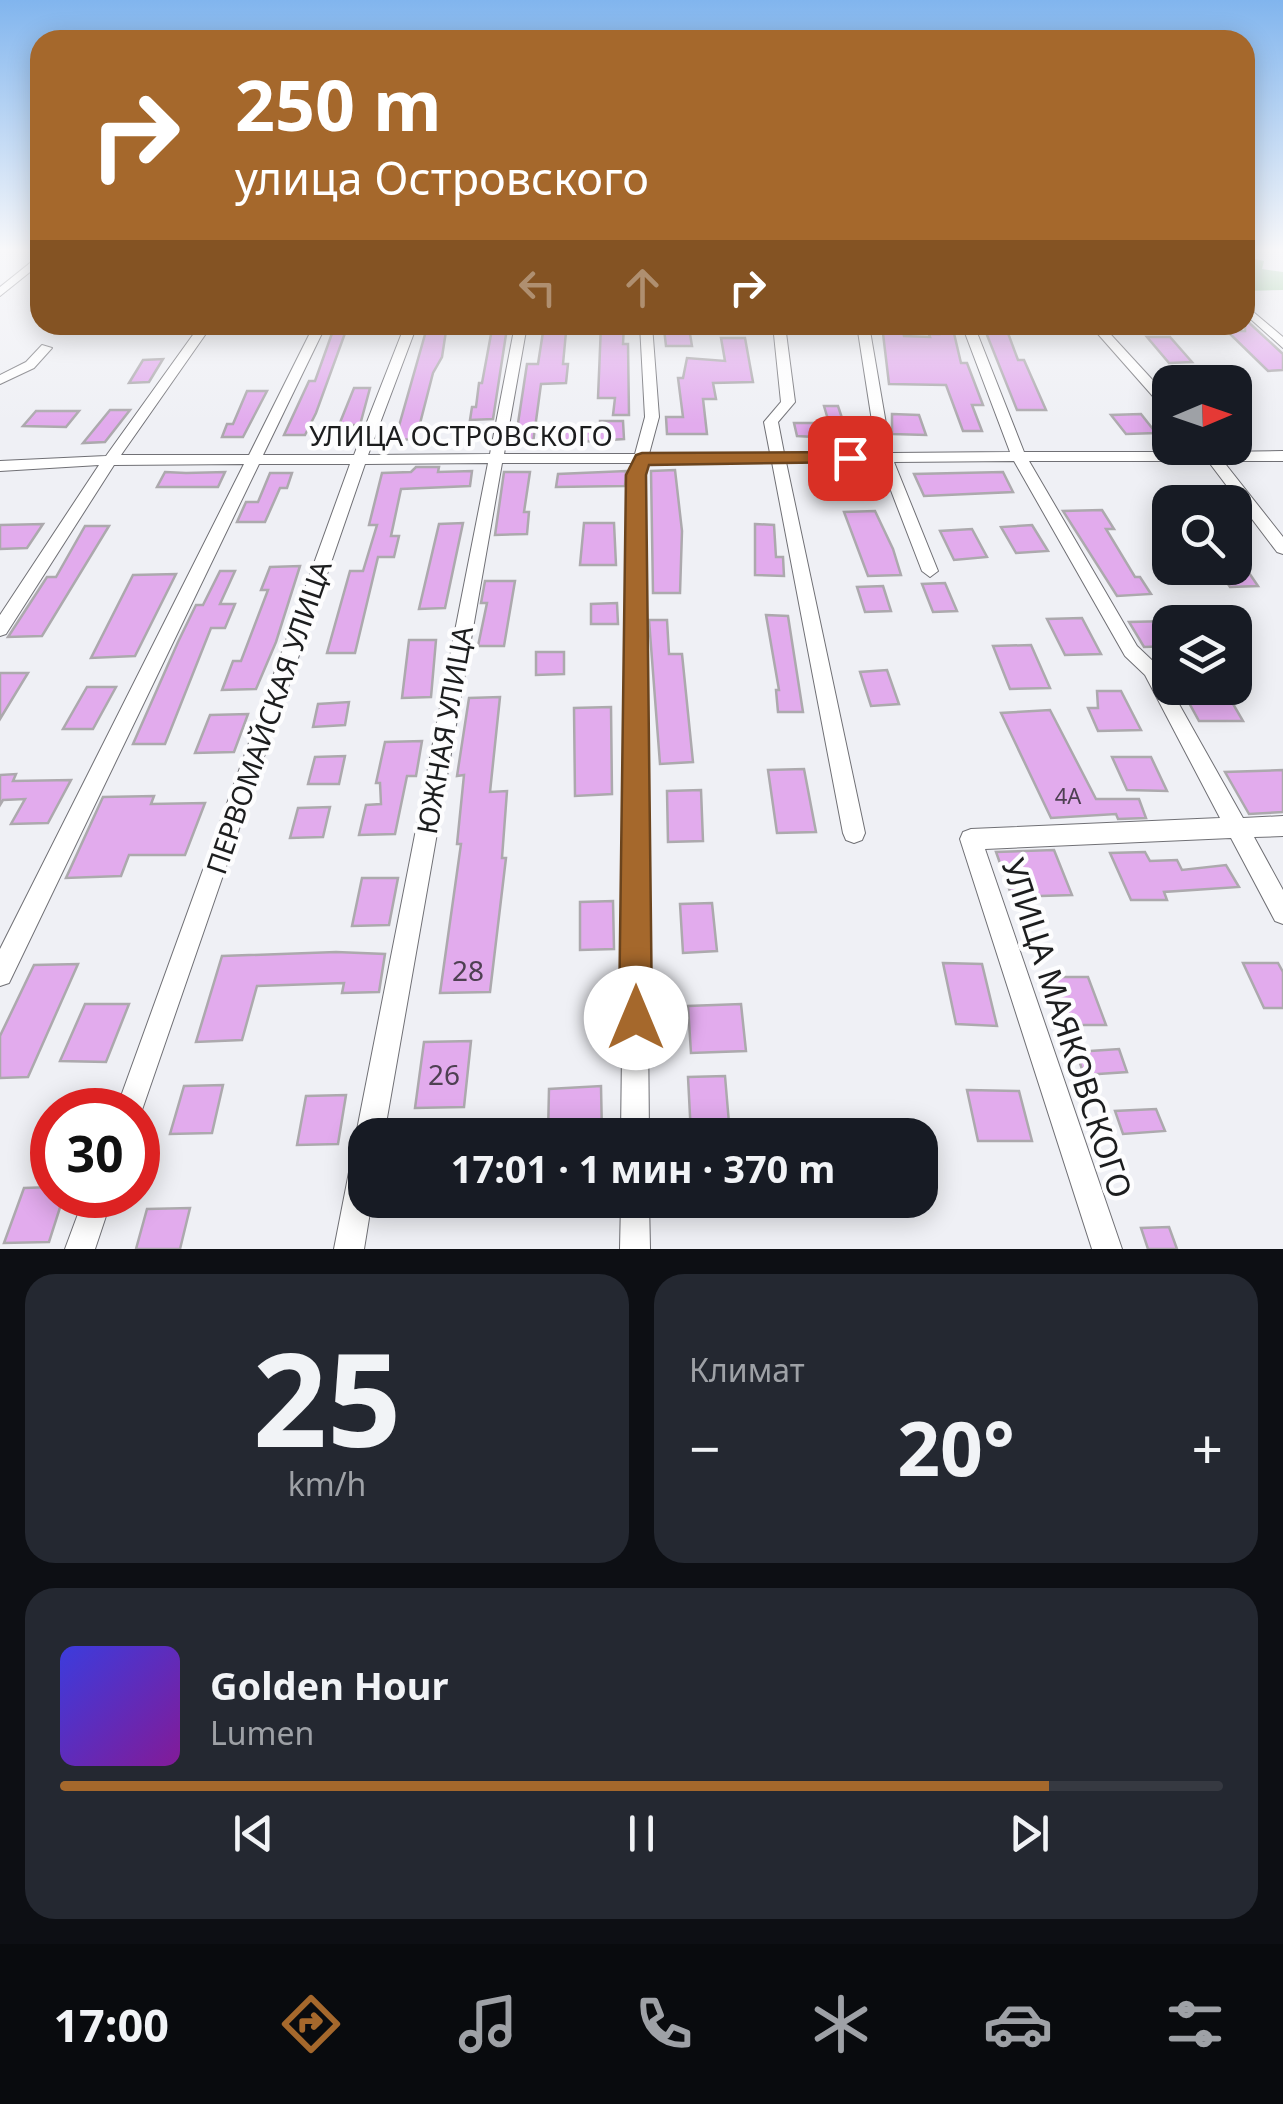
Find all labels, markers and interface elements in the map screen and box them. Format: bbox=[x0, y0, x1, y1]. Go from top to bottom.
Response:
text: 250 m bbox=[235, 56, 442, 152]
icon: right bbox=[70, 70, 200, 200]
text: улица Островского bbox=[235, 147, 649, 208]
icon: left bbox=[510, 260, 565, 315]
icon: ahead bbox=[615, 260, 670, 315]
icon: right bbox=[720, 260, 775, 315]
north arrow bbox=[1152, 365, 1252, 465]
map controls bbox=[1152, 365, 1252, 705]
street label: УЛИЦА ОСТРОВСКОГО bbox=[309, 416, 613, 454]
pin bbox=[808, 416, 893, 501]
icon: arrive bbox=[823, 431, 878, 486]
button: search bbox=[1152, 485, 1252, 585]
street label: ПЕРВОМАЙСКАЯ УЛИЦА bbox=[196, 555, 340, 879]
button: layers bbox=[1152, 605, 1252, 705]
street label: ЮЖНАЯ УЛИЦА bbox=[407, 623, 481, 837]
house number: 4А bbox=[1055, 780, 1082, 810]
street label: УЛИЦА МАЯКОВСКОГО bbox=[993, 853, 1143, 1203]
house number: 28 bbox=[452, 951, 484, 989]
position arrow bbox=[584, 966, 688, 1070]
house number: 26 bbox=[428, 1055, 460, 1093]
speed limit sign: 30 bbox=[30, 1088, 160, 1218]
text: 17:01 · 1 мин · 370 m bbox=[451, 1142, 835, 1194]
text: 25 bbox=[253, 1308, 401, 1485]
text: Климат bbox=[689, 1348, 805, 1391]
text: 20° bbox=[897, 1396, 1015, 1498]
text: − bbox=[689, 1410, 720, 1485]
text: + bbox=[1192, 1410, 1223, 1485]
text: km/h bbox=[288, 1462, 366, 1505]
text: Golden Hour bbox=[210, 1659, 448, 1711]
text: Lumen bbox=[210, 1711, 314, 1754]
icon: previous bbox=[226, 1806, 281, 1861]
icon: pause bbox=[614, 1806, 669, 1861]
icon: next bbox=[1002, 1806, 1057, 1861]
icon: directions bbox=[276, 1989, 346, 2059]
icon: music bbox=[453, 1989, 523, 2059]
icon: phone bbox=[629, 1989, 699, 2059]
icon: climate bbox=[806, 1989, 876, 2059]
icon: car bbox=[983, 1989, 1053, 2059]
icon: filters bbox=[1160, 1989, 1230, 2059]
text: 17:00 bbox=[53, 1994, 169, 2055]

